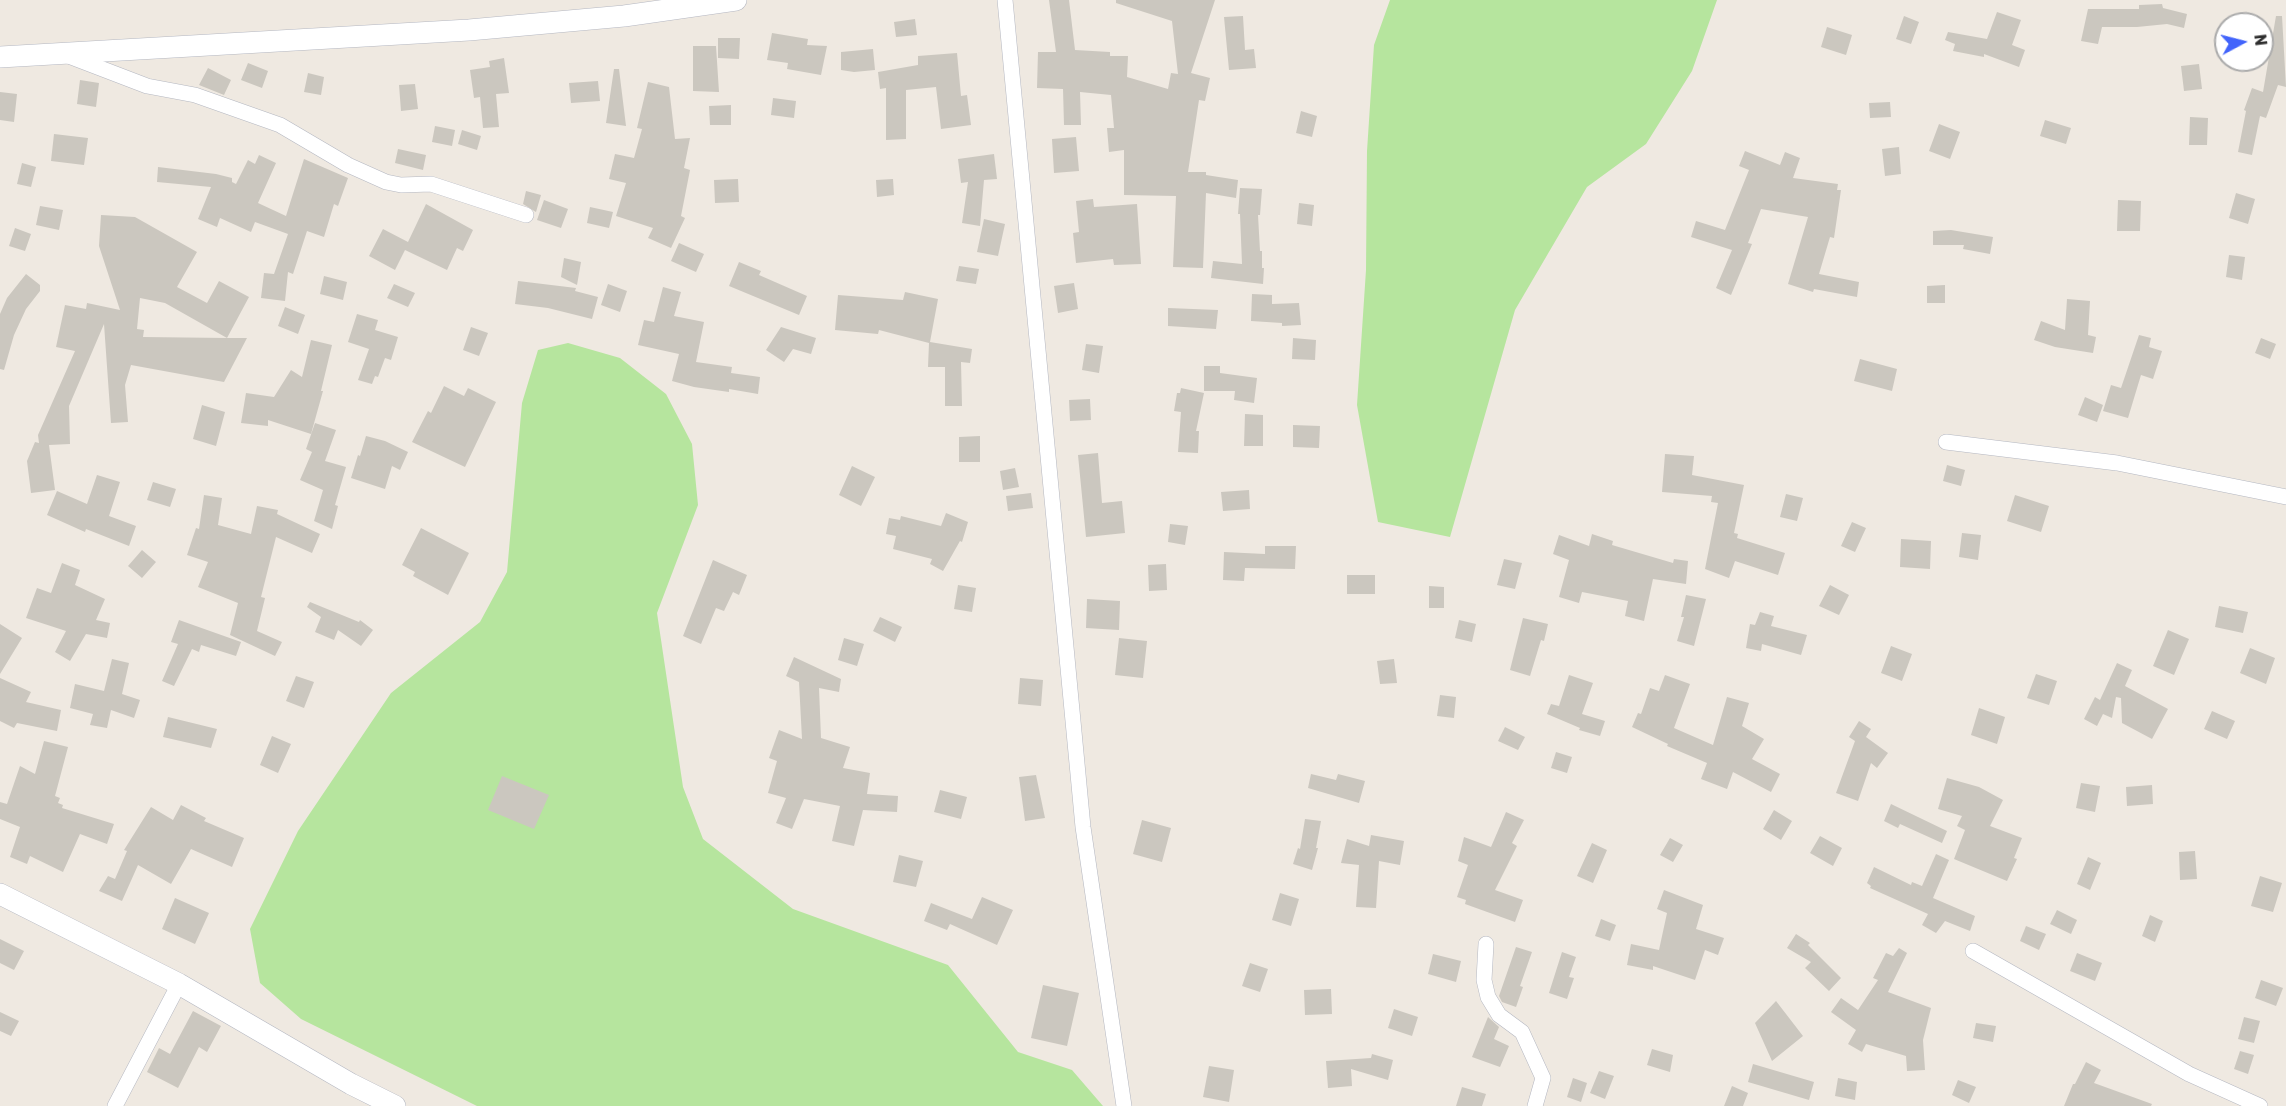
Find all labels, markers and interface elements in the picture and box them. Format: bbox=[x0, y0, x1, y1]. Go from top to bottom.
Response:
north arrow bbox=[2214, 12, 2274, 72]
text: N bbox=[2250, 33, 2271, 47]

